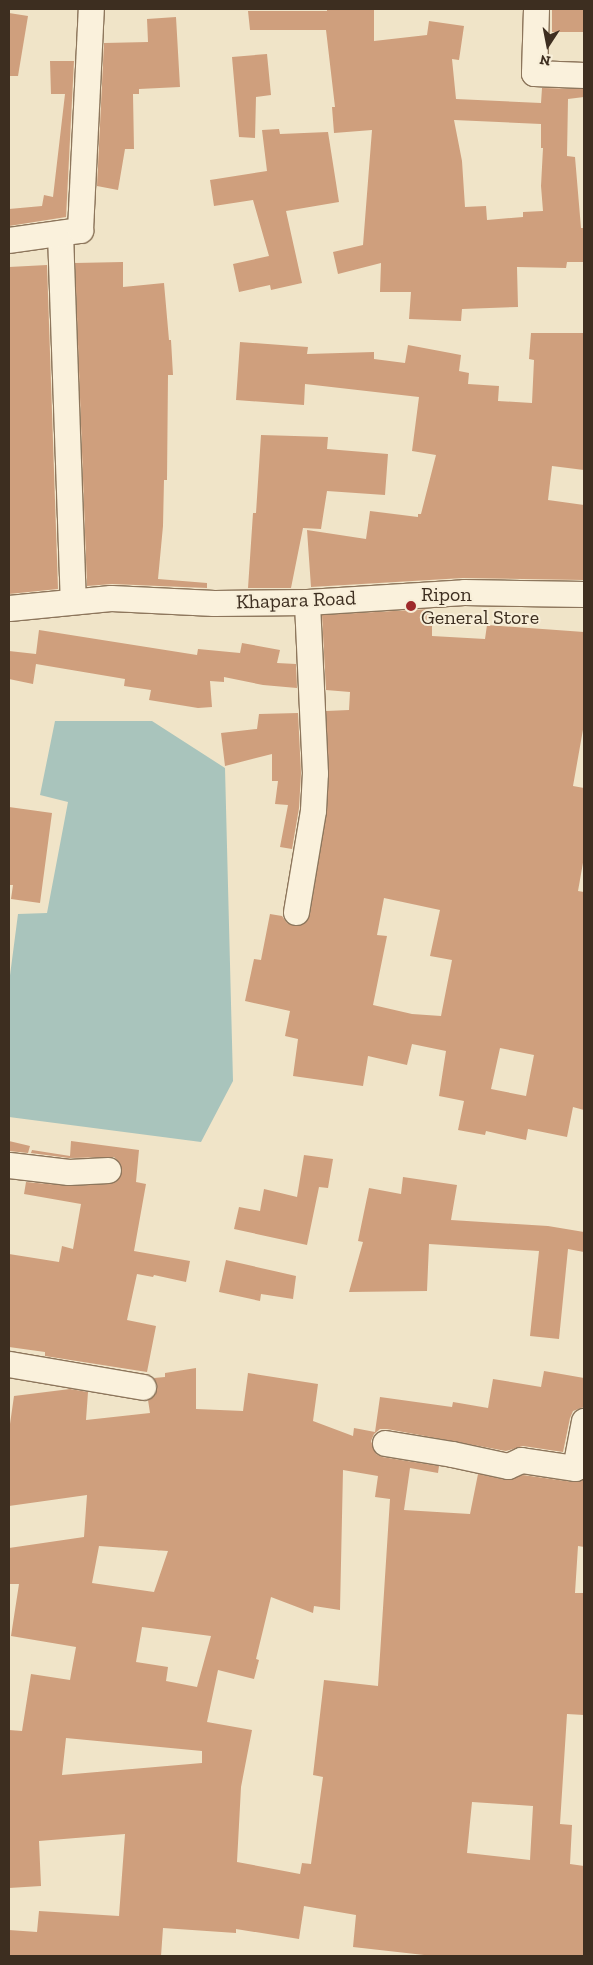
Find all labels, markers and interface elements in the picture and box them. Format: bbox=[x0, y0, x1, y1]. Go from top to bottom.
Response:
north arrow bbox=[523, 20, 573, 70]
text: N bbox=[538, 51, 552, 70]
place label: Ripon General Store bbox=[421, 582, 539, 629]
street label: Khapara Road bbox=[236, 586, 356, 614]
marker: Ripon General Store bbox=[405, 600, 417, 612]

